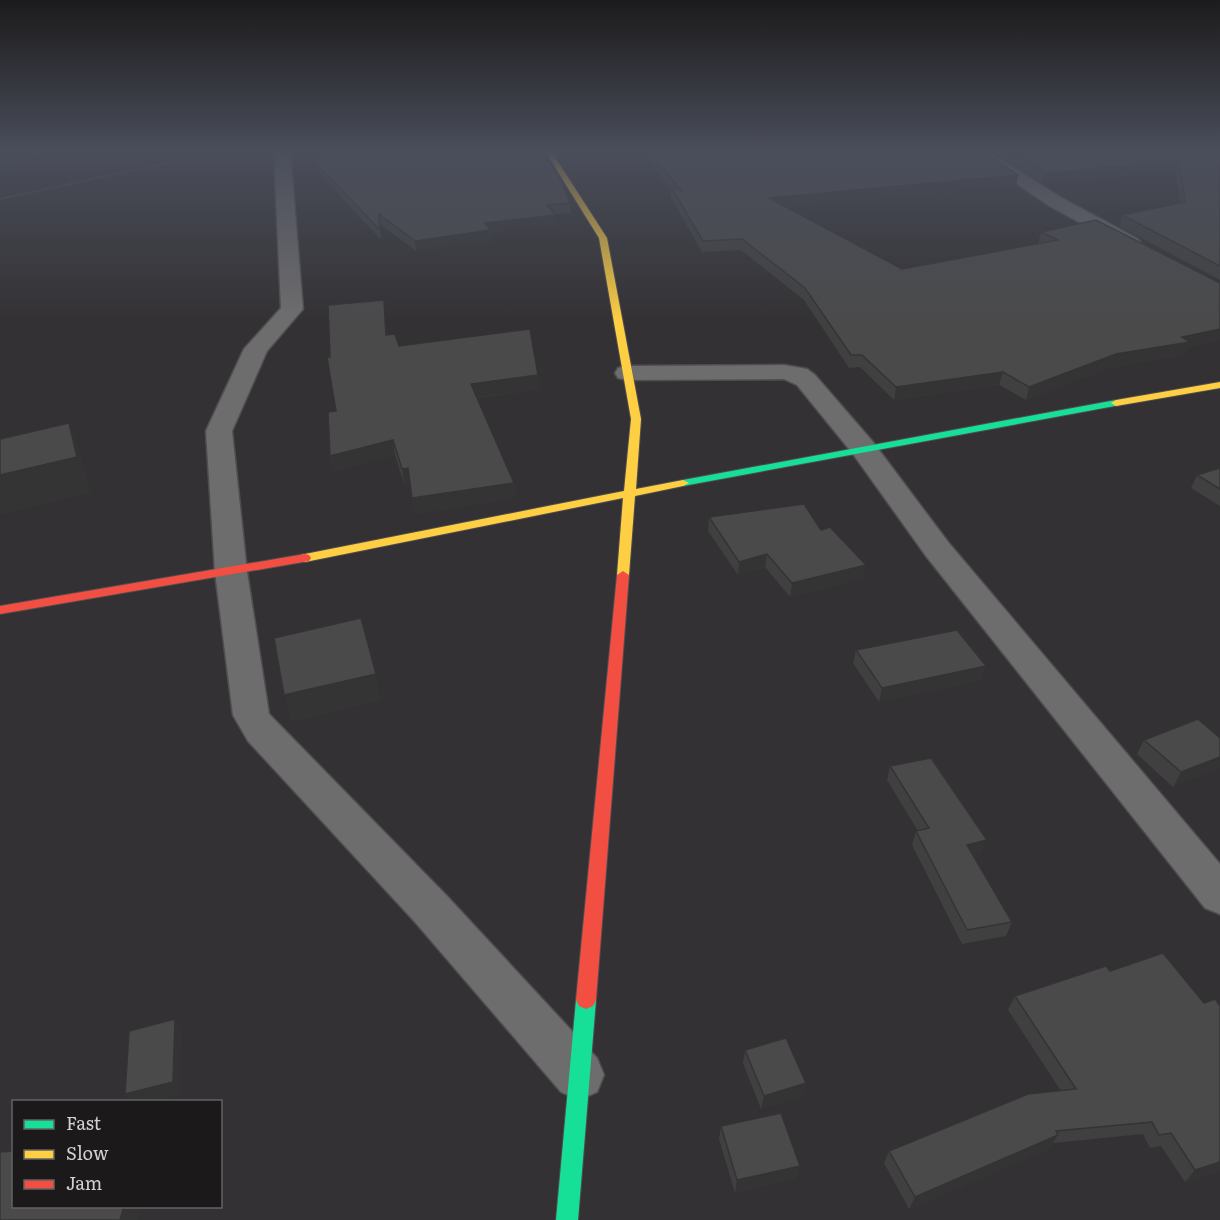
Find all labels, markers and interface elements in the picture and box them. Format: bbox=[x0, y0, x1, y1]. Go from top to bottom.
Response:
legend bbox=[12, 1100, 222, 1208]
text: Fast bbox=[66, 1109, 102, 1136]
text: Slow bbox=[66, 1139, 109, 1166]
text: Jam bbox=[66, 1169, 102, 1196]

